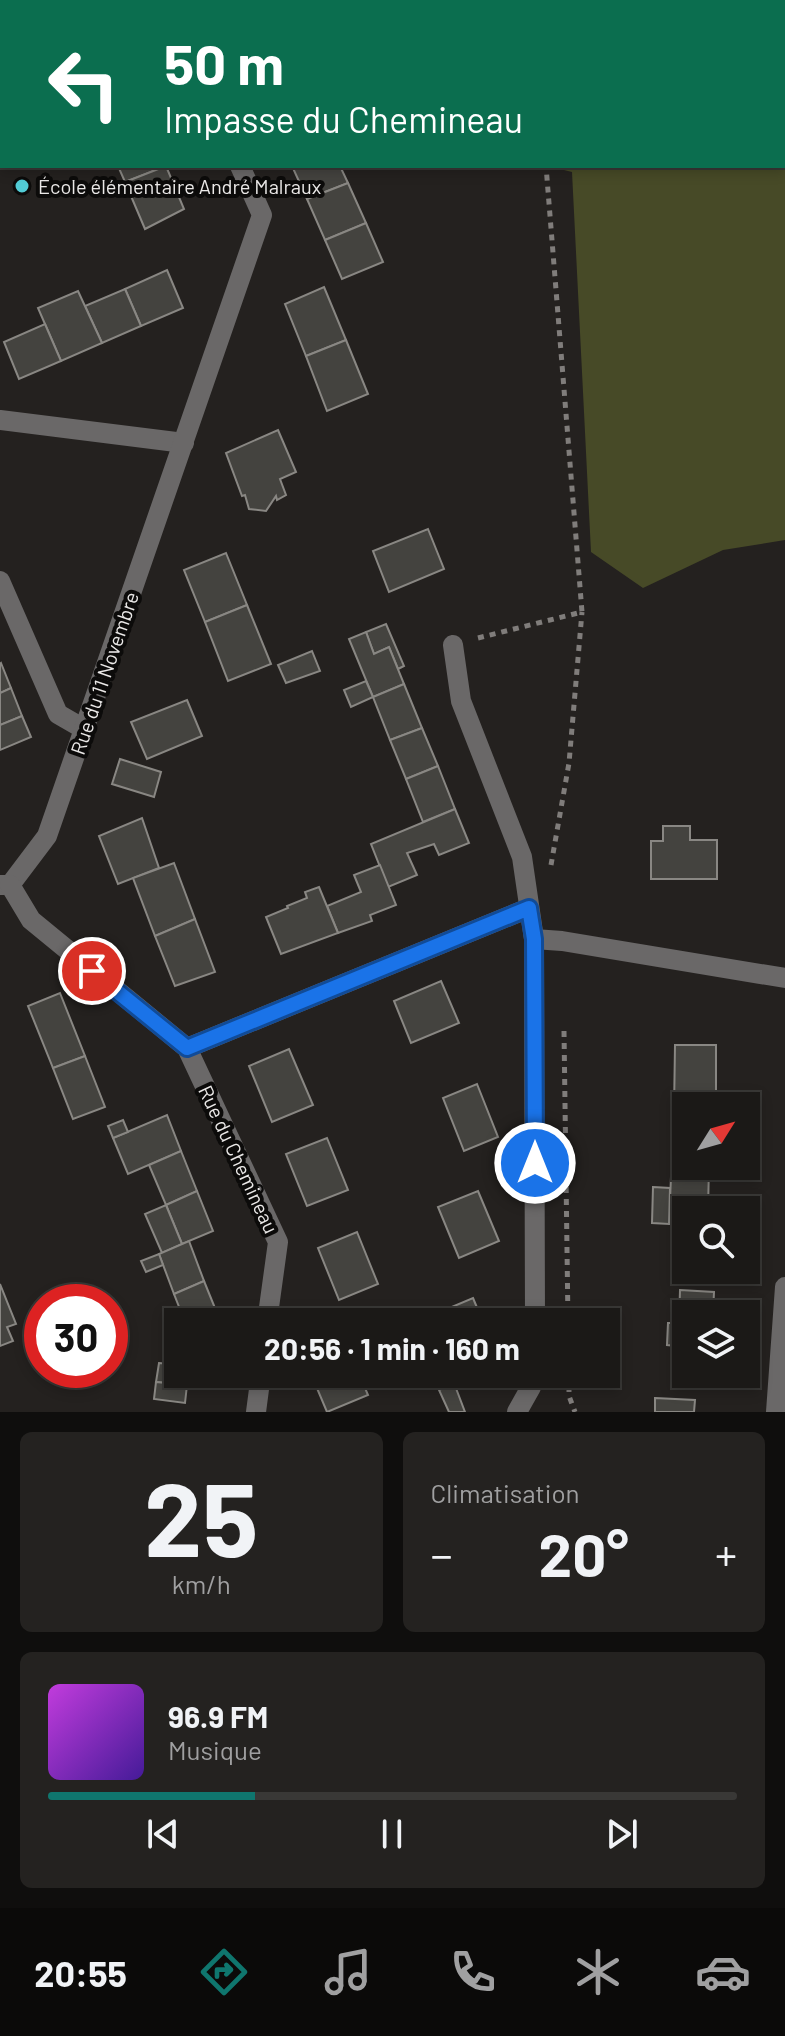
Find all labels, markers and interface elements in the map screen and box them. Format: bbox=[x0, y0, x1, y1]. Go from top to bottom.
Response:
text: 50 m bbox=[164, 29, 284, 96]
icon: left bbox=[32, 32, 136, 136]
text: Impasse du Chemineau bbox=[164, 97, 523, 140]
place label: École élémentaire André Malraux bbox=[38, 174, 322, 198]
marker: École élémentaire André Malraux bbox=[13, 177, 31, 195]
street label: Rue du 11 Novembre bbox=[65, 589, 143, 757]
pin bbox=[58, 937, 126, 1005]
icon: arrive bbox=[70, 949, 114, 993]
street label: Rue du Chemineau bbox=[194, 1081, 284, 1237]
north arrow bbox=[672, 1092, 760, 1180]
map controls bbox=[672, 1092, 760, 1388]
position arrow bbox=[493, 1121, 577, 1205]
button: search bbox=[672, 1196, 760, 1284]
speed limit sign: 30 bbox=[24, 1284, 128, 1388]
button: layers bbox=[672, 1300, 760, 1388]
text: 20:56 · 1 min · 160 m bbox=[264, 1330, 520, 1366]
text: 25 bbox=[144, 1453, 258, 1578]
text: Climatisation bbox=[431, 1477, 580, 1508]
text: 20° bbox=[539, 1517, 629, 1589]
text: − bbox=[431, 1527, 453, 1580]
text: + bbox=[715, 1527, 737, 1580]
text: km/h bbox=[172, 1568, 231, 1599]
text: 96.9 FM bbox=[168, 1698, 268, 1734]
text: Musique bbox=[168, 1734, 262, 1765]
icon: previous bbox=[141, 1812, 185, 1856]
icon: pause bbox=[370, 1812, 414, 1856]
icon: next bbox=[600, 1812, 644, 1856]
icon: directions bbox=[196, 1944, 252, 2000]
icon: music bbox=[320, 1944, 376, 2000]
icon: phone bbox=[445, 1944, 501, 2000]
icon: climate bbox=[570, 1944, 626, 2000]
icon: car bbox=[695, 1944, 751, 2000]
text: 20:55 bbox=[34, 1951, 127, 1994]

